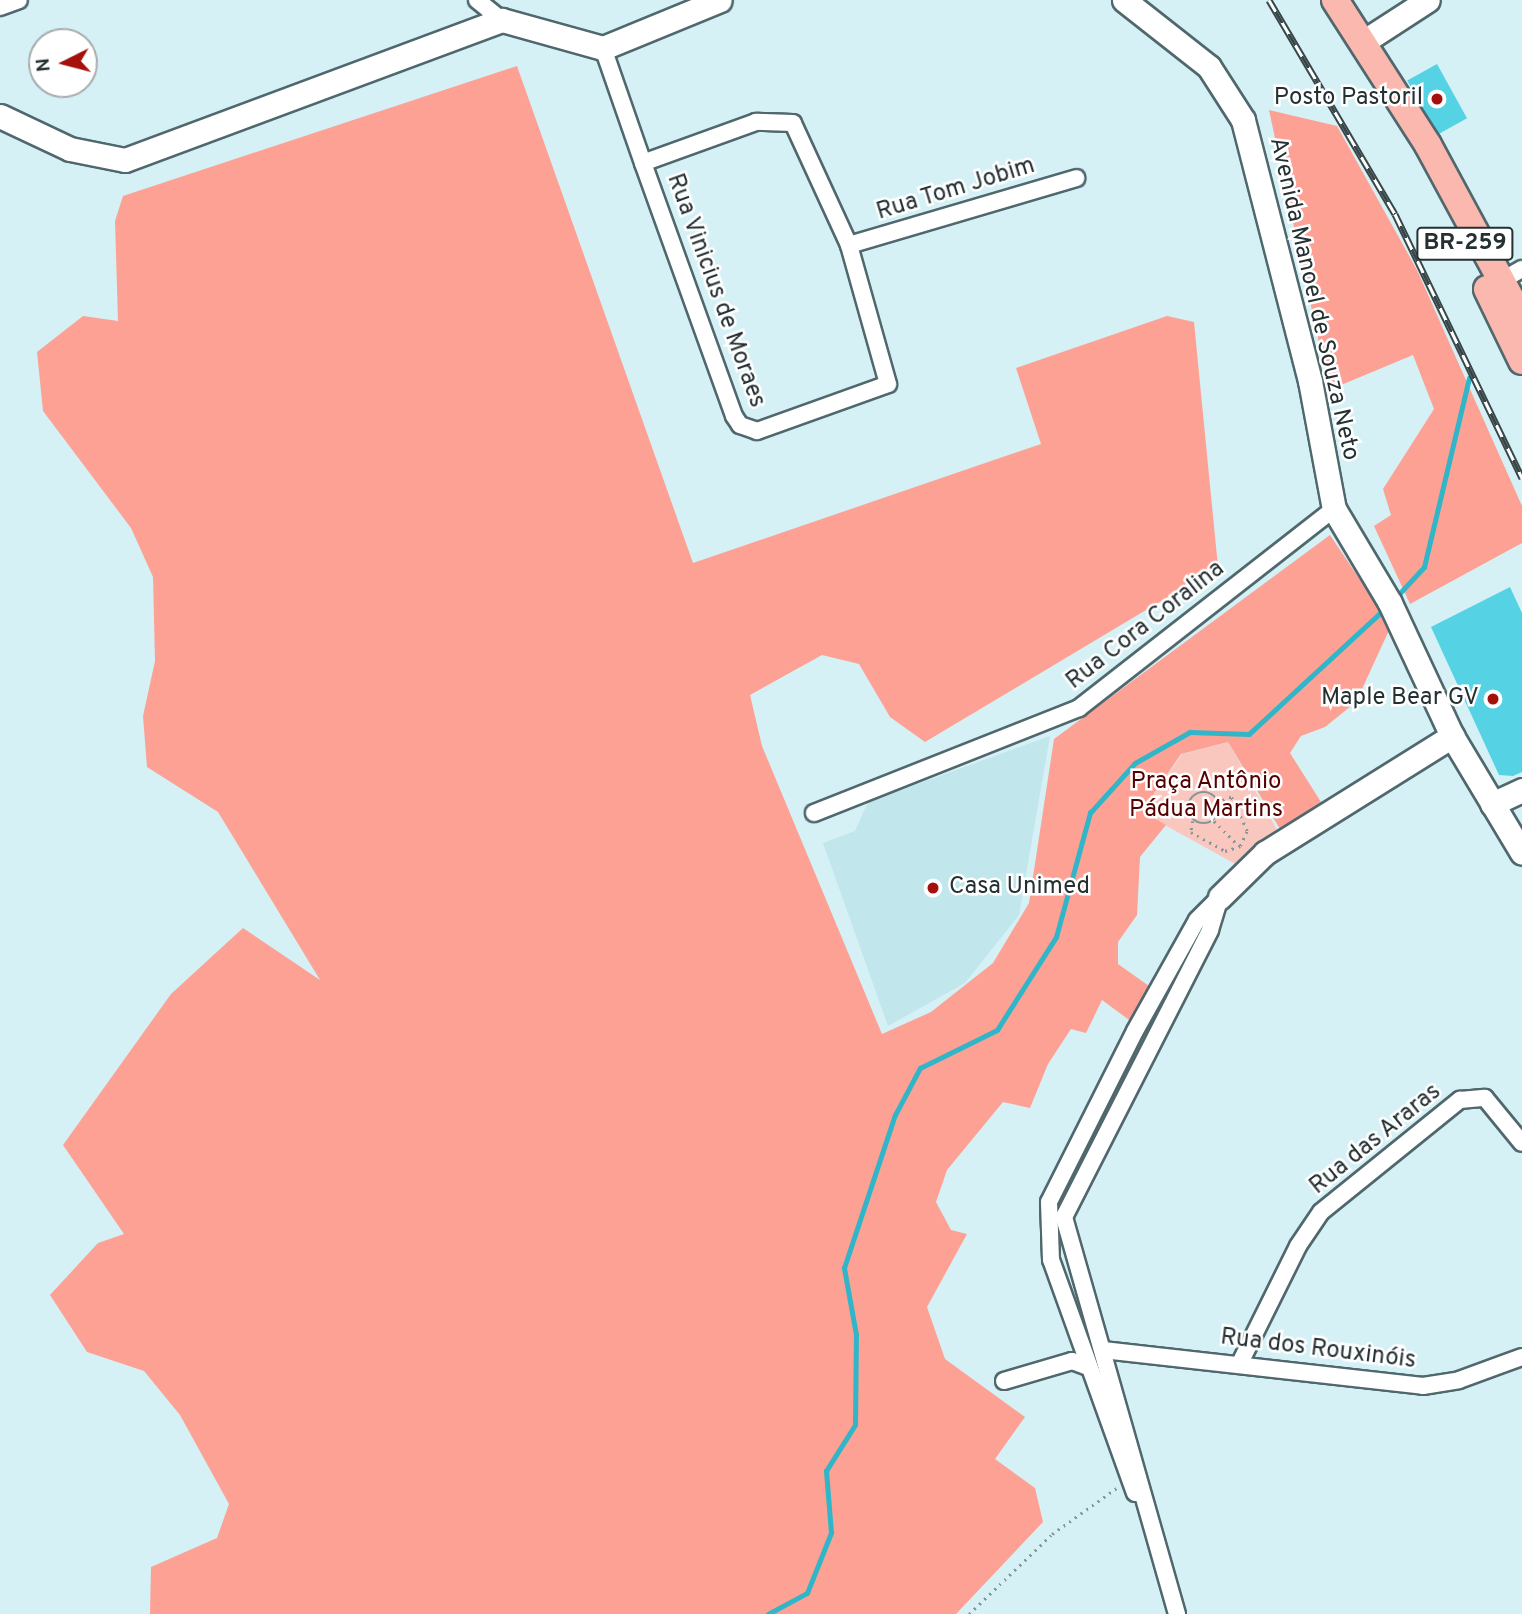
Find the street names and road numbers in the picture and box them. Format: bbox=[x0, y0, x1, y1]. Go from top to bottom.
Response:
street label: Avenida Manoel de Souza Neto bbox=[1262, 135, 1364, 463]
street label: Rua Tom Jobim bbox=[873, 152, 1039, 228]
street label: Rua Vinicius de Moraes bbox=[659, 170, 771, 412]
road number: BR-259 bbox=[1416, 224, 1514, 264]
street label: Rua Cora Coralina bbox=[1061, 555, 1231, 697]
street label: Rua das Araras bbox=[1304, 1078, 1448, 1202]
street label: Rua dos Rouxinóis bbox=[1219, 1324, 1417, 1376]

